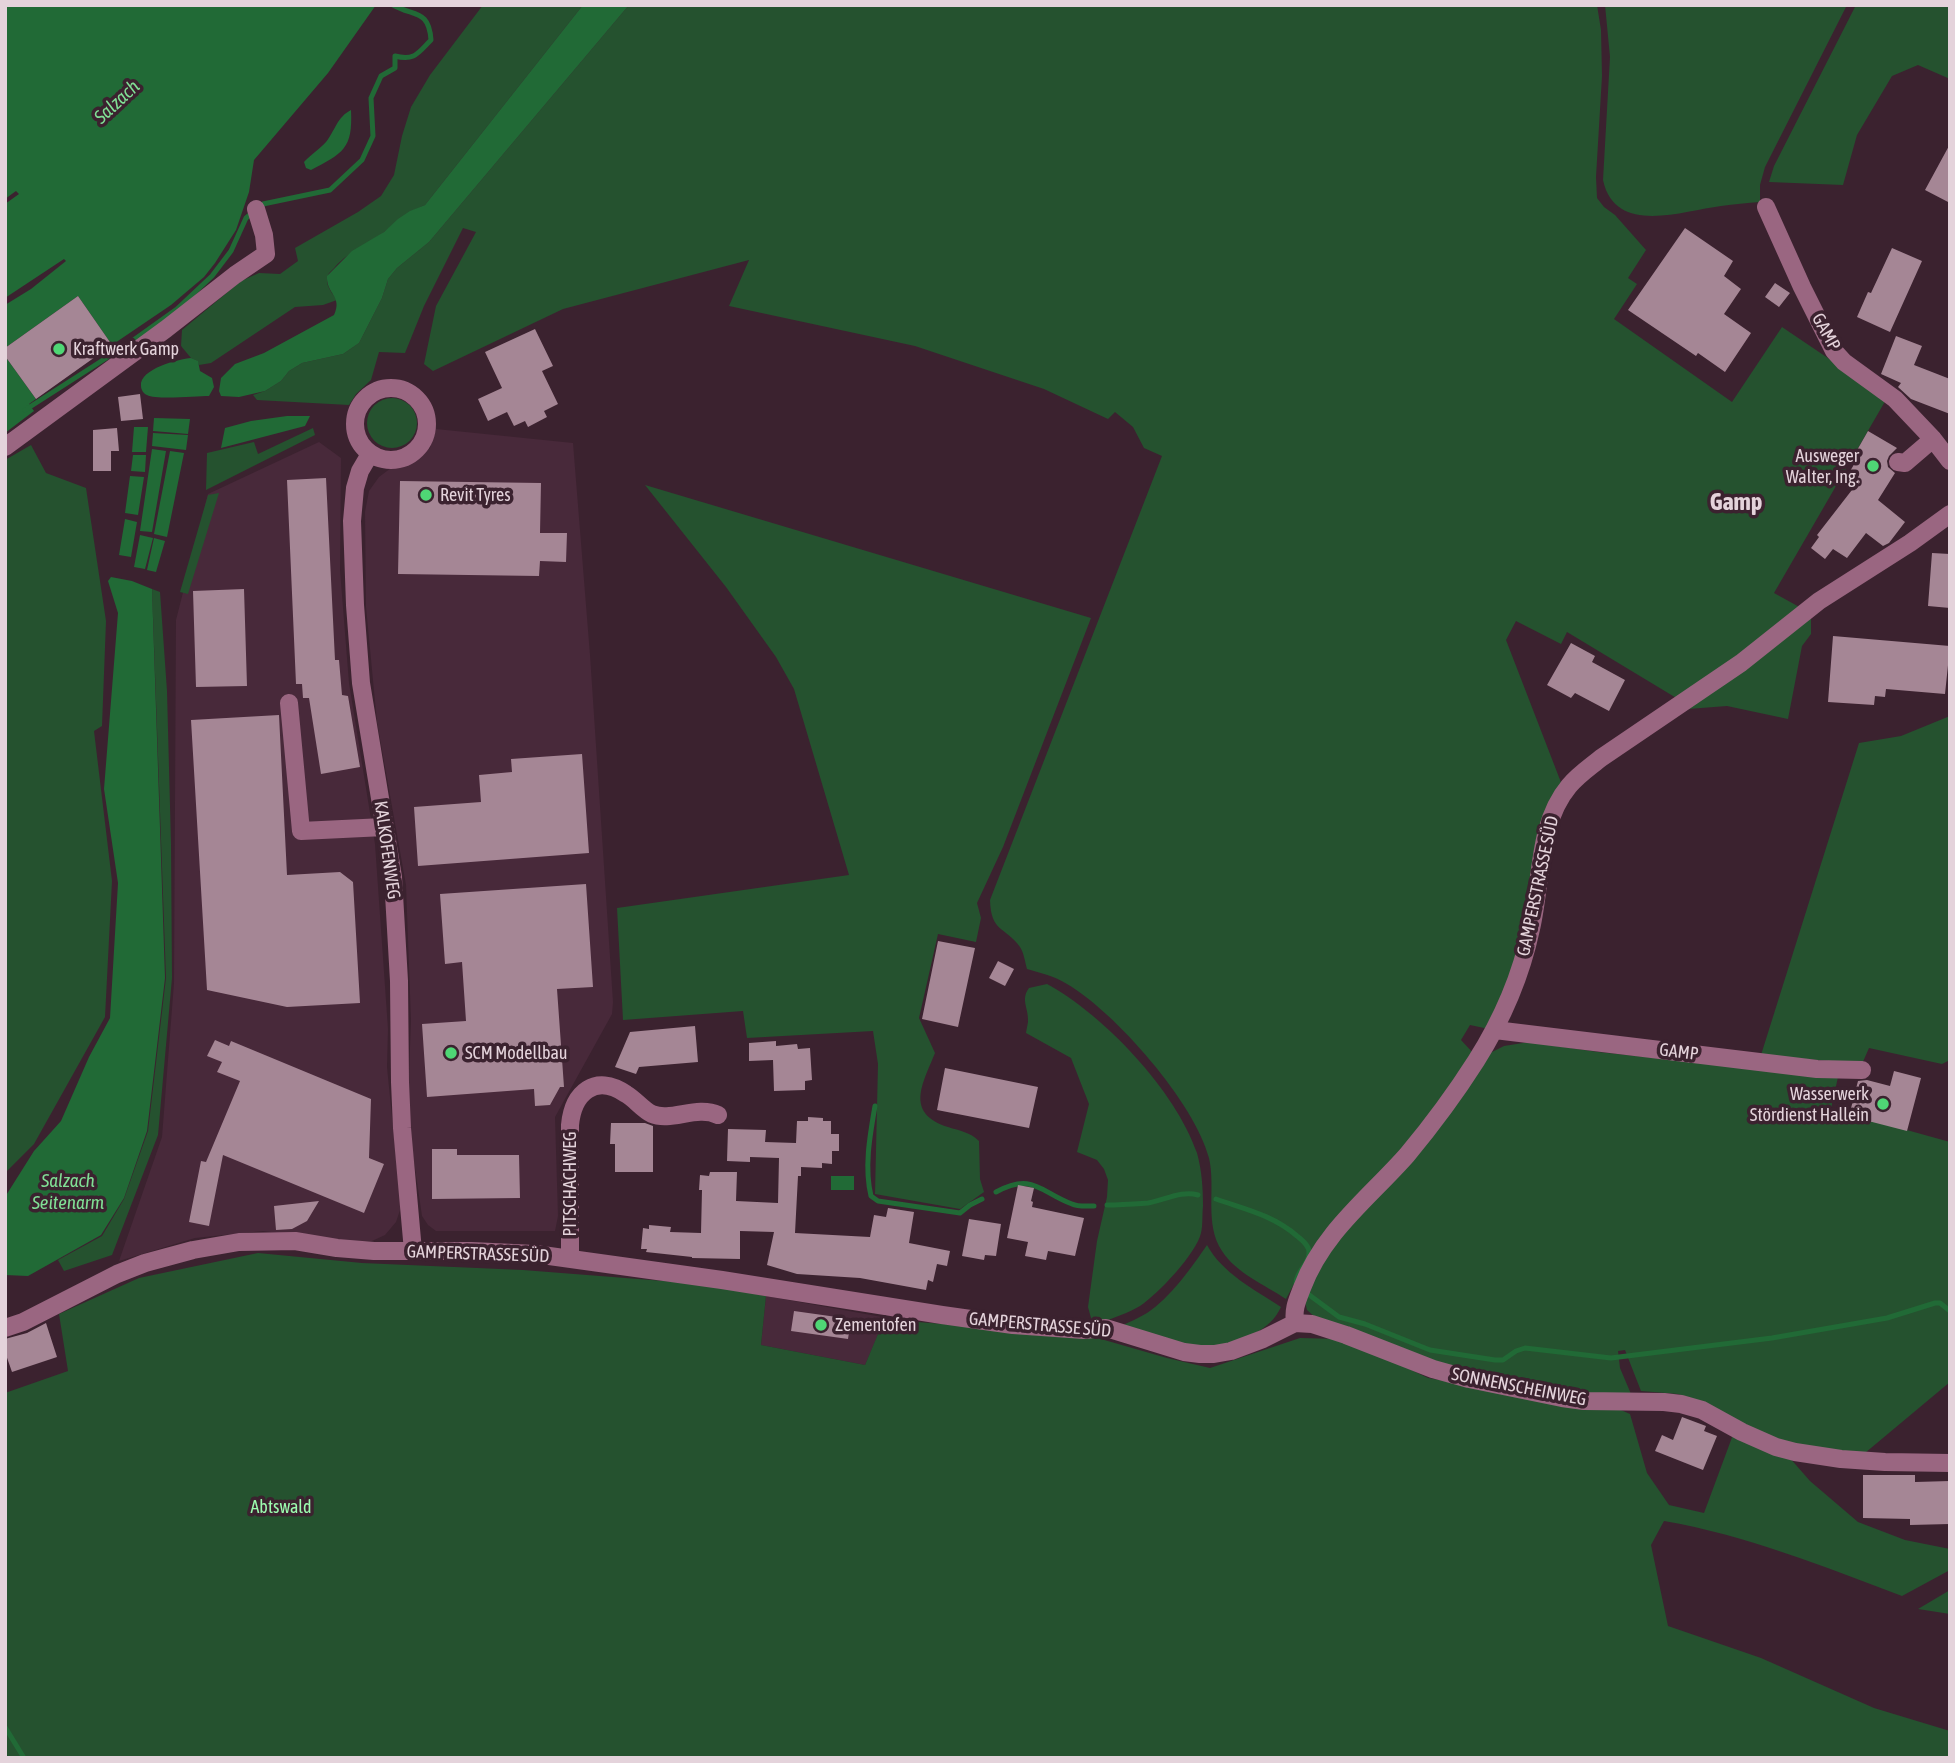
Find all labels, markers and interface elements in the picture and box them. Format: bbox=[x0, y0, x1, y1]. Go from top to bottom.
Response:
water label: Salzach bbox=[90, 75, 144, 129]
street label: GAMP bbox=[1807, 310, 1845, 354]
place label: Kraftwerk Gamp bbox=[73, 338, 179, 360]
marker: Kraftwerk Gamp bbox=[51, 341, 67, 357]
place label: Ausweger Walter, Ing. bbox=[1786, 445, 1859, 488]
marker: Ausweger Walter, Ing. bbox=[1865, 458, 1881, 474]
place label: Revit Tyres bbox=[440, 484, 511, 506]
marker: Revit Tyres bbox=[418, 487, 434, 503]
district label: Gamp bbox=[1710, 488, 1762, 516]
street label: KALKOFENWEG bbox=[369, 799, 405, 901]
street label: GAMPERSTRASSE SÜD bbox=[1513, 814, 1563, 958]
street label: GAMP bbox=[1658, 1039, 1700, 1065]
place label: SCM Modellbau bbox=[465, 1042, 568, 1064]
marker: SCM Modellbau bbox=[443, 1045, 459, 1061]
place label: Wasserwerk Stördienst Hallein bbox=[1750, 1083, 1869, 1126]
marker: Wasserwerk Stördienst Hallein bbox=[1875, 1096, 1891, 1112]
street label: PITSCHACHWEG bbox=[559, 1131, 581, 1237]
water label: Salzach Seitenarm bbox=[32, 1170, 104, 1214]
street label: GAMPERSTRASSE SÜD bbox=[406, 1241, 550, 1267]
street label: GAMPERSTRASSE SÜD bbox=[968, 1308, 1112, 1342]
place label: Zementofen bbox=[835, 1314, 916, 1336]
marker: Zementofen bbox=[813, 1317, 829, 1333]
street label: SONNENSCHEINWEG bbox=[1450, 1363, 1588, 1411]
park label: Abtswald bbox=[251, 1496, 311, 1518]

